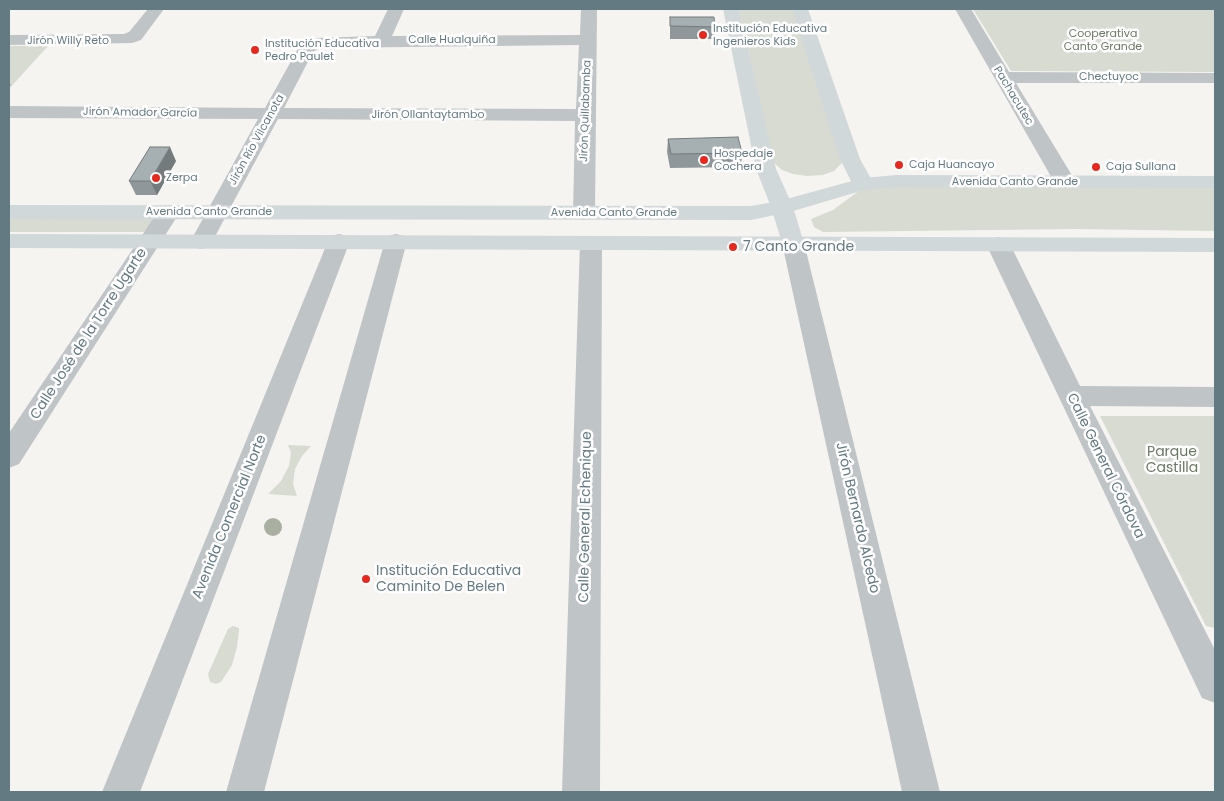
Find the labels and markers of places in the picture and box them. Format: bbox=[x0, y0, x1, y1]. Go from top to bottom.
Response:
place label: Institución Educativa Ingenieros Kids bbox=[713, 22, 827, 48]
marker: Institución Educativa Ingenieros Kids bbox=[697, 29, 709, 41]
place label: Institución Educativa Pedro Paulet bbox=[265, 37, 379, 63]
marker: Institución Educativa Pedro Paulet bbox=[249, 44, 261, 56]
place label: Hospedaje Cochera bbox=[714, 147, 773, 173]
marker: Hospedaje Cochera bbox=[698, 154, 710, 166]
place label: Caja Huancayo bbox=[909, 158, 995, 172]
marker: Caja Huancayo bbox=[893, 159, 905, 171]
place label: Caja Sullana bbox=[1106, 160, 1176, 174]
marker: Caja Sullana bbox=[1090, 161, 1102, 173]
place label: Zerpa bbox=[166, 171, 198, 185]
marker: Zerpa bbox=[150, 172, 162, 184]
place label: 7 Canto Grande bbox=[743, 239, 854, 255]
marker: 7 Canto Grande bbox=[727, 241, 739, 253]
place label: Institución Educativa Caminito De Belen bbox=[376, 563, 521, 596]
marker: Institución Educativa Caminito De Belen bbox=[360, 573, 372, 585]

